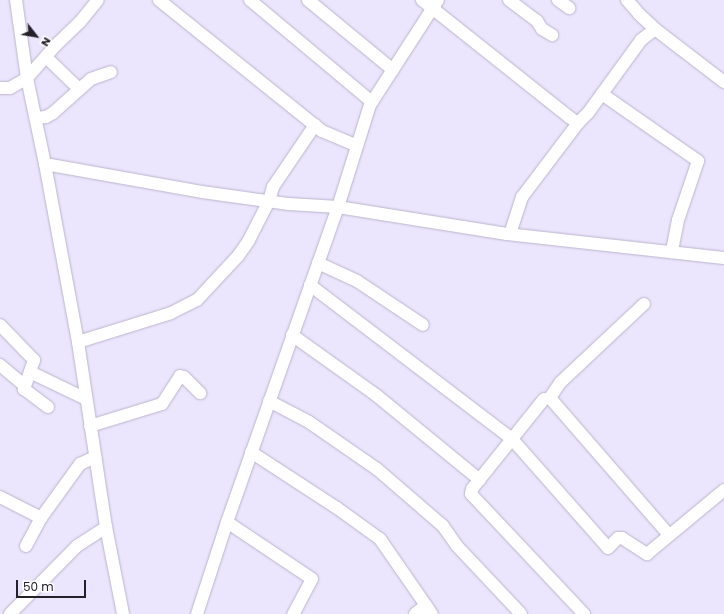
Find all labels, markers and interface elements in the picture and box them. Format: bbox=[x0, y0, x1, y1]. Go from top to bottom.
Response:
north arrow bbox=[16, 16, 56, 56]
text: N bbox=[37, 35, 55, 50]
scale bar bbox=[18, 572, 88, 598]
text: 50 m bbox=[23, 578, 54, 595]

